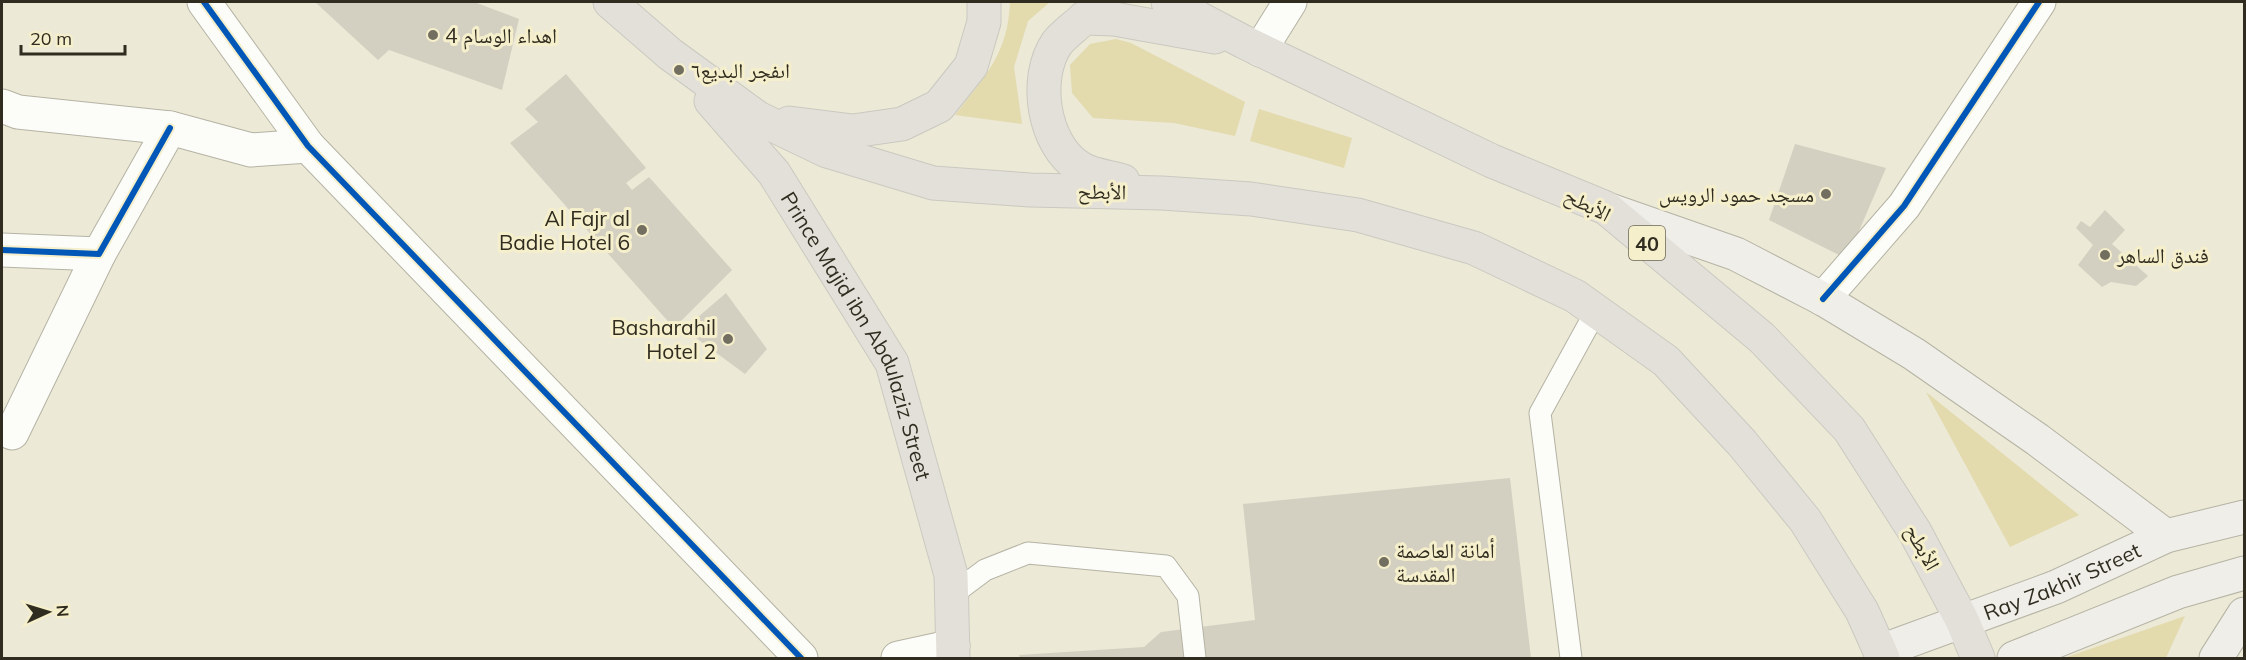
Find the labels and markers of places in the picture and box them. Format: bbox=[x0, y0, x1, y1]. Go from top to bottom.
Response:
place label: اهداء الوسام 4 bbox=[445, 22, 557, 50]
marker: اهداء الوسام 4 bbox=[426, 28, 440, 42]
place label: اىفجر البديع٦ bbox=[691, 57, 790, 84]
marker: اىفجر البديع٦ bbox=[672, 63, 686, 77]
place label: مسجد حمود الرويس bbox=[1659, 181, 1814, 208]
marker: مسجد حمود الرويس bbox=[1819, 187, 1833, 201]
place label: Al Fajr al Badie Hotel 6 bbox=[499, 205, 630, 255]
marker: Al Fajr al Badie Hotel 6 bbox=[635, 223, 649, 237]
place label: فندق الساهر bbox=[2116, 242, 2209, 269]
marker: فندق الساهر bbox=[2098, 248, 2112, 262]
place label: Basharahil Hotel 2 bbox=[611, 314, 716, 364]
marker: Basharahil Hotel 2 bbox=[721, 332, 735, 346]
place label: أمانة العاصمة المقدسة bbox=[1396, 537, 1495, 587]
marker: أمانة العاصمة المقدسة bbox=[1377, 555, 1391, 569]

